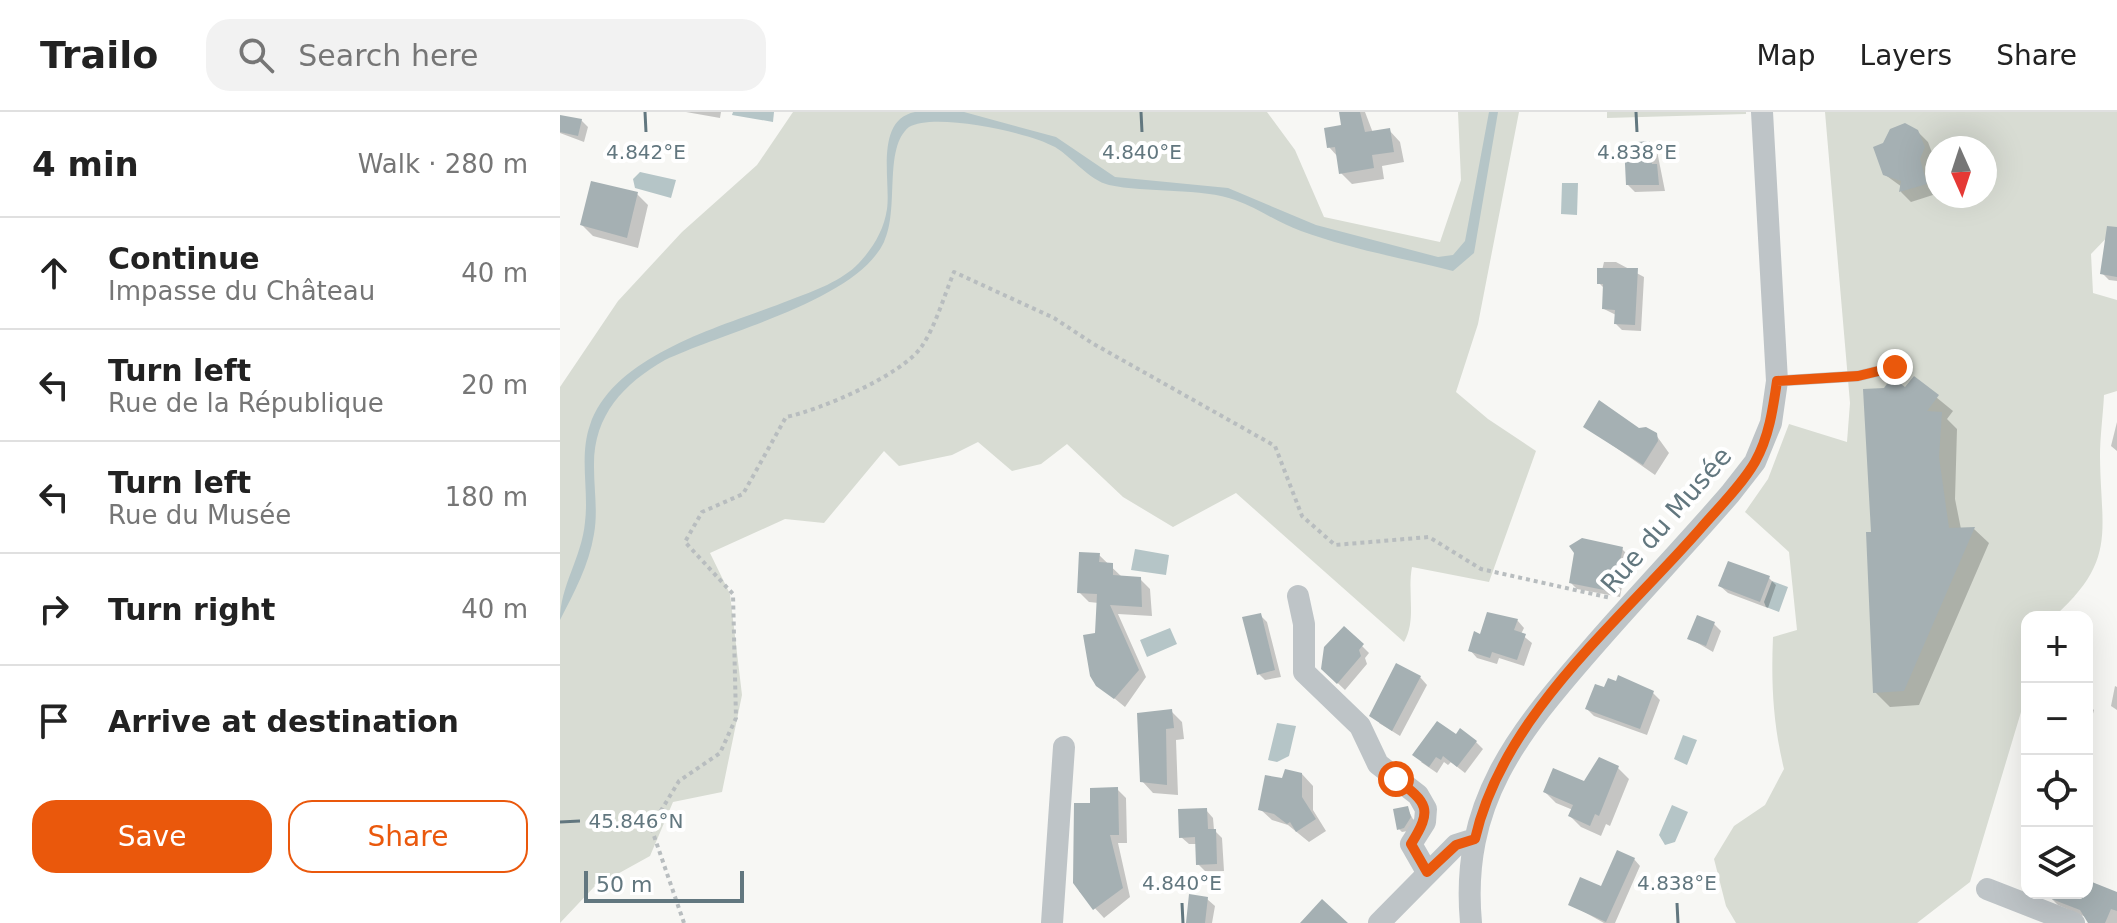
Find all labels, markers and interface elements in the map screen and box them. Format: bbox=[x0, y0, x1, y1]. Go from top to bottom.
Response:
search box bbox=[206, 19, 766, 91]
text: Trailo bbox=[40, 33, 158, 77]
icon: search bbox=[234, 33, 278, 77]
text: Search here bbox=[298, 38, 479, 73]
text: Map bbox=[1756, 39, 1816, 72]
text: Layers bbox=[1860, 39, 1952, 72]
text: Share bbox=[1996, 39, 2077, 72]
north arrow bbox=[1925, 136, 1997, 208]
text: 4.842°E bbox=[606, 140, 686, 164]
text: 4.840°E bbox=[1102, 140, 1182, 164]
text: 4.838°E bbox=[1597, 140, 1677, 164]
text: 4 min bbox=[32, 144, 139, 184]
text: Walk · 280 m bbox=[358, 149, 528, 179]
text: Continue bbox=[108, 241, 260, 276]
icon: ahead bbox=[32, 251, 76, 295]
text: 40 m bbox=[461, 258, 528, 288]
text: Impasse du Château bbox=[108, 276, 375, 306]
route end bbox=[1877, 349, 1913, 385]
text: Turn left bbox=[108, 353, 251, 388]
icon: left bbox=[32, 363, 76, 407]
text: 20 m bbox=[461, 370, 528, 400]
text: Rue de la République bbox=[108, 388, 384, 418]
street label: Rue du Musée bbox=[1595, 441, 1737, 599]
text: Turn left bbox=[108, 465, 251, 500]
icon: left bbox=[32, 475, 76, 519]
text: 180 m bbox=[445, 482, 528, 512]
text: Rue du Musée bbox=[108, 500, 291, 530]
icon: right bbox=[32, 587, 76, 631]
text: Turn right bbox=[108, 592, 275, 627]
text: 40 m bbox=[461, 594, 528, 624]
map controls bbox=[2021, 611, 2093, 899]
button: + bbox=[2021, 611, 2093, 683]
button: − bbox=[2021, 683, 2093, 755]
icon: arrive bbox=[32, 699, 76, 743]
text: Arrive at destination bbox=[108, 704, 459, 739]
button: locate bbox=[2021, 755, 2093, 827]
route start bbox=[1378, 761, 1414, 797]
button: Save bbox=[32, 800, 272, 873]
button: Share bbox=[288, 800, 528, 873]
text: 45.846°N bbox=[589, 809, 683, 833]
button: layers bbox=[2021, 827, 2093, 899]
scale bar bbox=[584, 867, 744, 903]
text: 4.840°E bbox=[1142, 871, 1222, 895]
text: 4.838°E bbox=[1637, 871, 1717, 895]
text: 50 m bbox=[596, 872, 652, 897]

